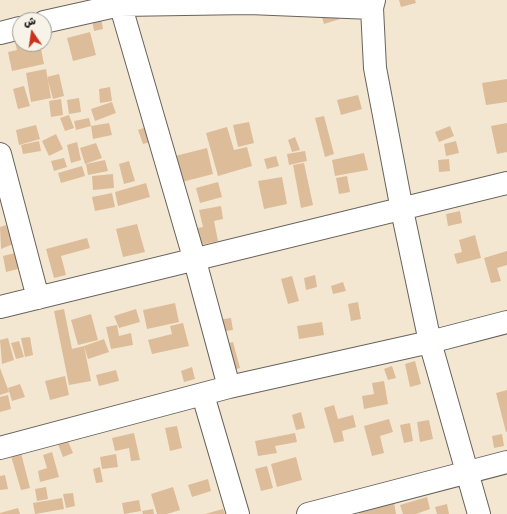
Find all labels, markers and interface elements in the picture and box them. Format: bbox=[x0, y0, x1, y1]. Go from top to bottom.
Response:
north arrow bbox=[12, 12, 52, 52]
text: ش bbox=[22, 12, 37, 29]

